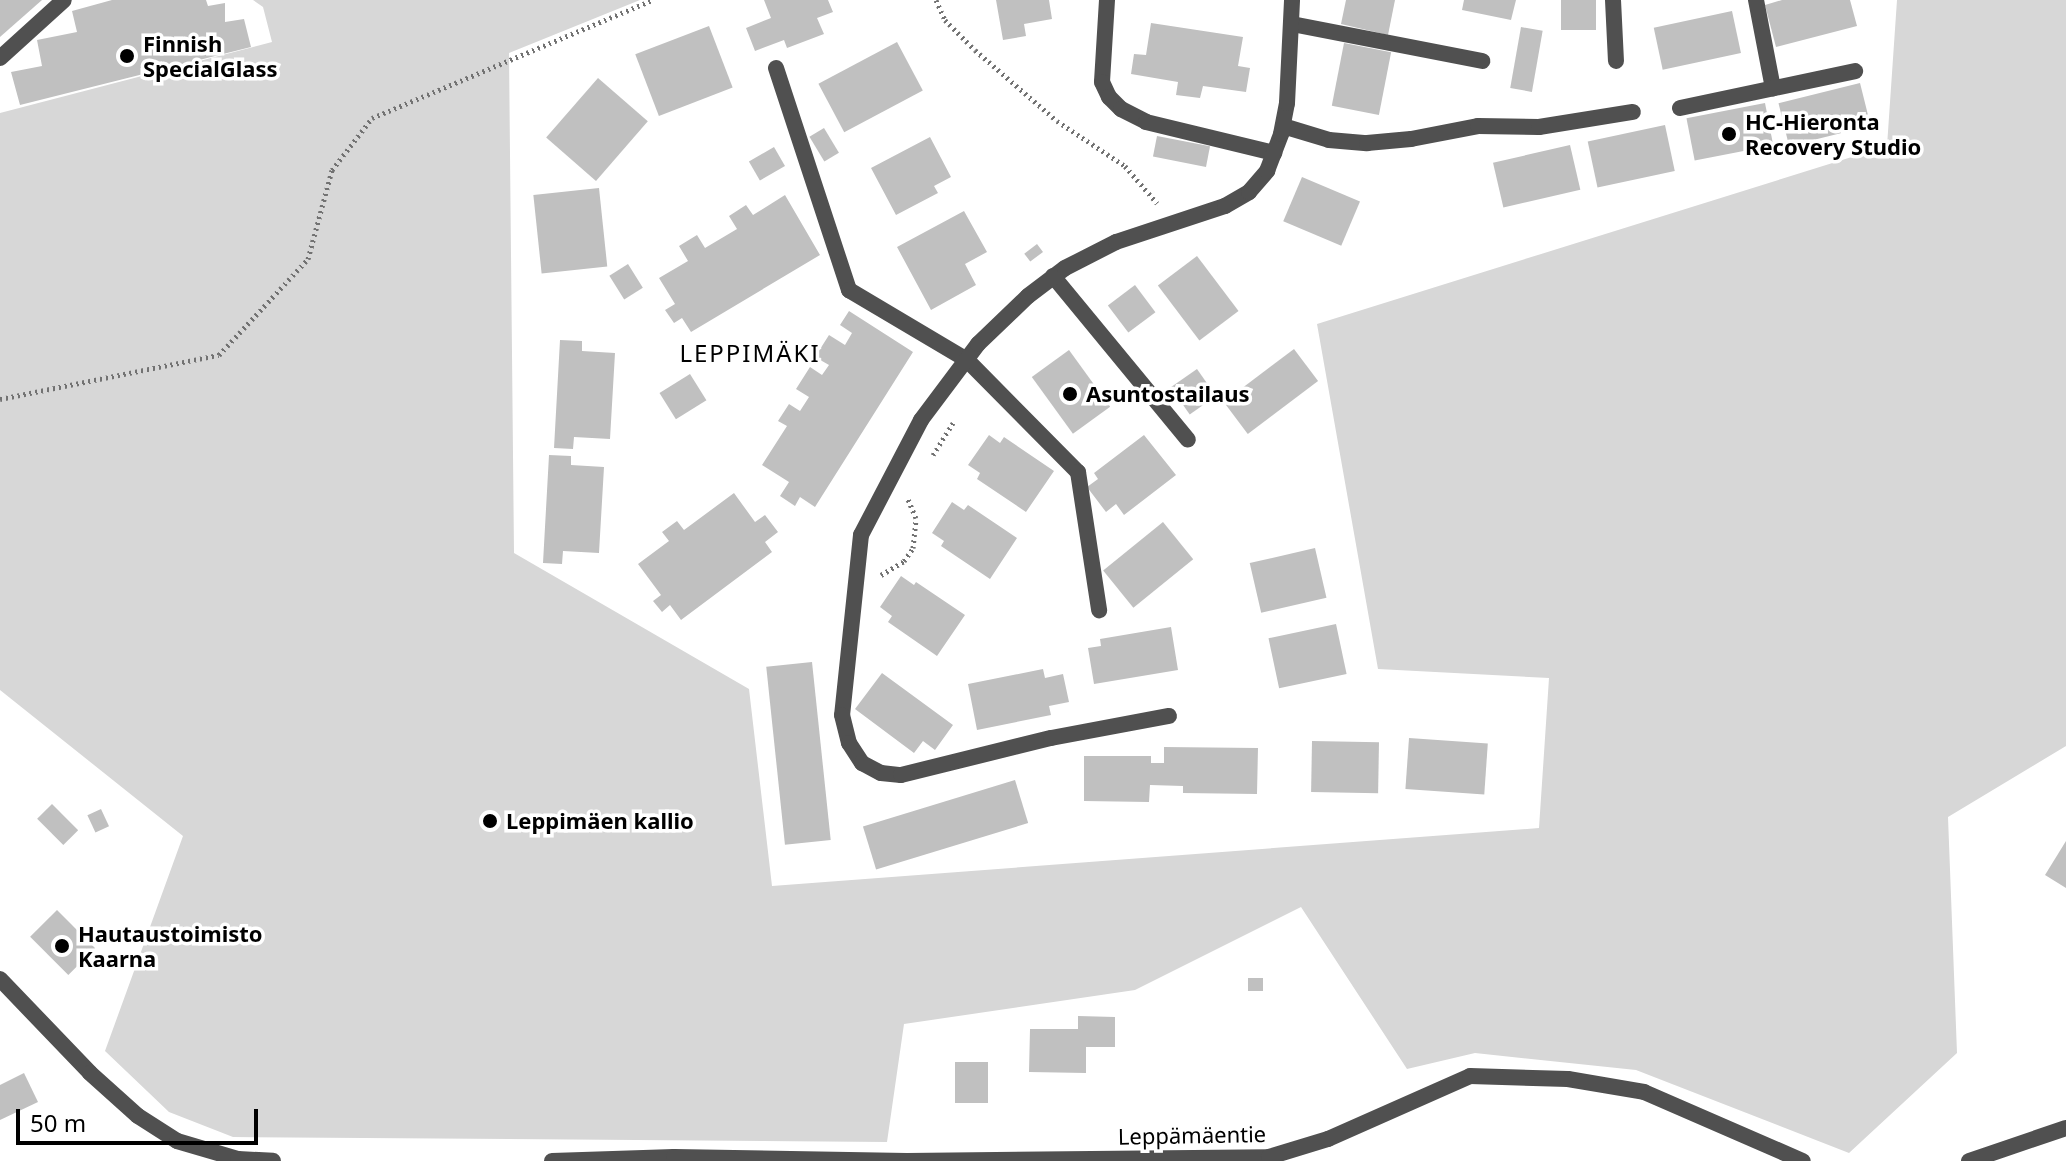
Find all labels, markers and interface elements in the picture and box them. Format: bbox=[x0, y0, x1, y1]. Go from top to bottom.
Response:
place label: Finnish SpecialGlass bbox=[143, 30, 278, 82]
marker: Finnish SpecialGlass bbox=[118, 47, 136, 65]
place label: HC-Hieronta Recovery Studio bbox=[1745, 108, 1921, 160]
marker: HC-Hieronta Recovery Studio bbox=[1720, 125, 1738, 143]
district label: LEPPIMÄKI bbox=[679, 339, 821, 367]
place label: Asuntostailaus bbox=[1086, 381, 1250, 407]
marker: Asuntostailaus bbox=[1061, 385, 1079, 403]
place label: Leppimäen kallio bbox=[506, 808, 694, 834]
marker: Leppimäen kallio bbox=[481, 812, 499, 830]
place label: Hautaustoimisto Kaarna bbox=[78, 920, 263, 972]
marker: Hautaustoimisto Kaarna bbox=[53, 937, 71, 955]
scale bar bbox=[20, 1093, 262, 1143]
text: 50 m bbox=[30, 1106, 86, 1139]
street label: Leppämäentie bbox=[1118, 1121, 1266, 1149]

